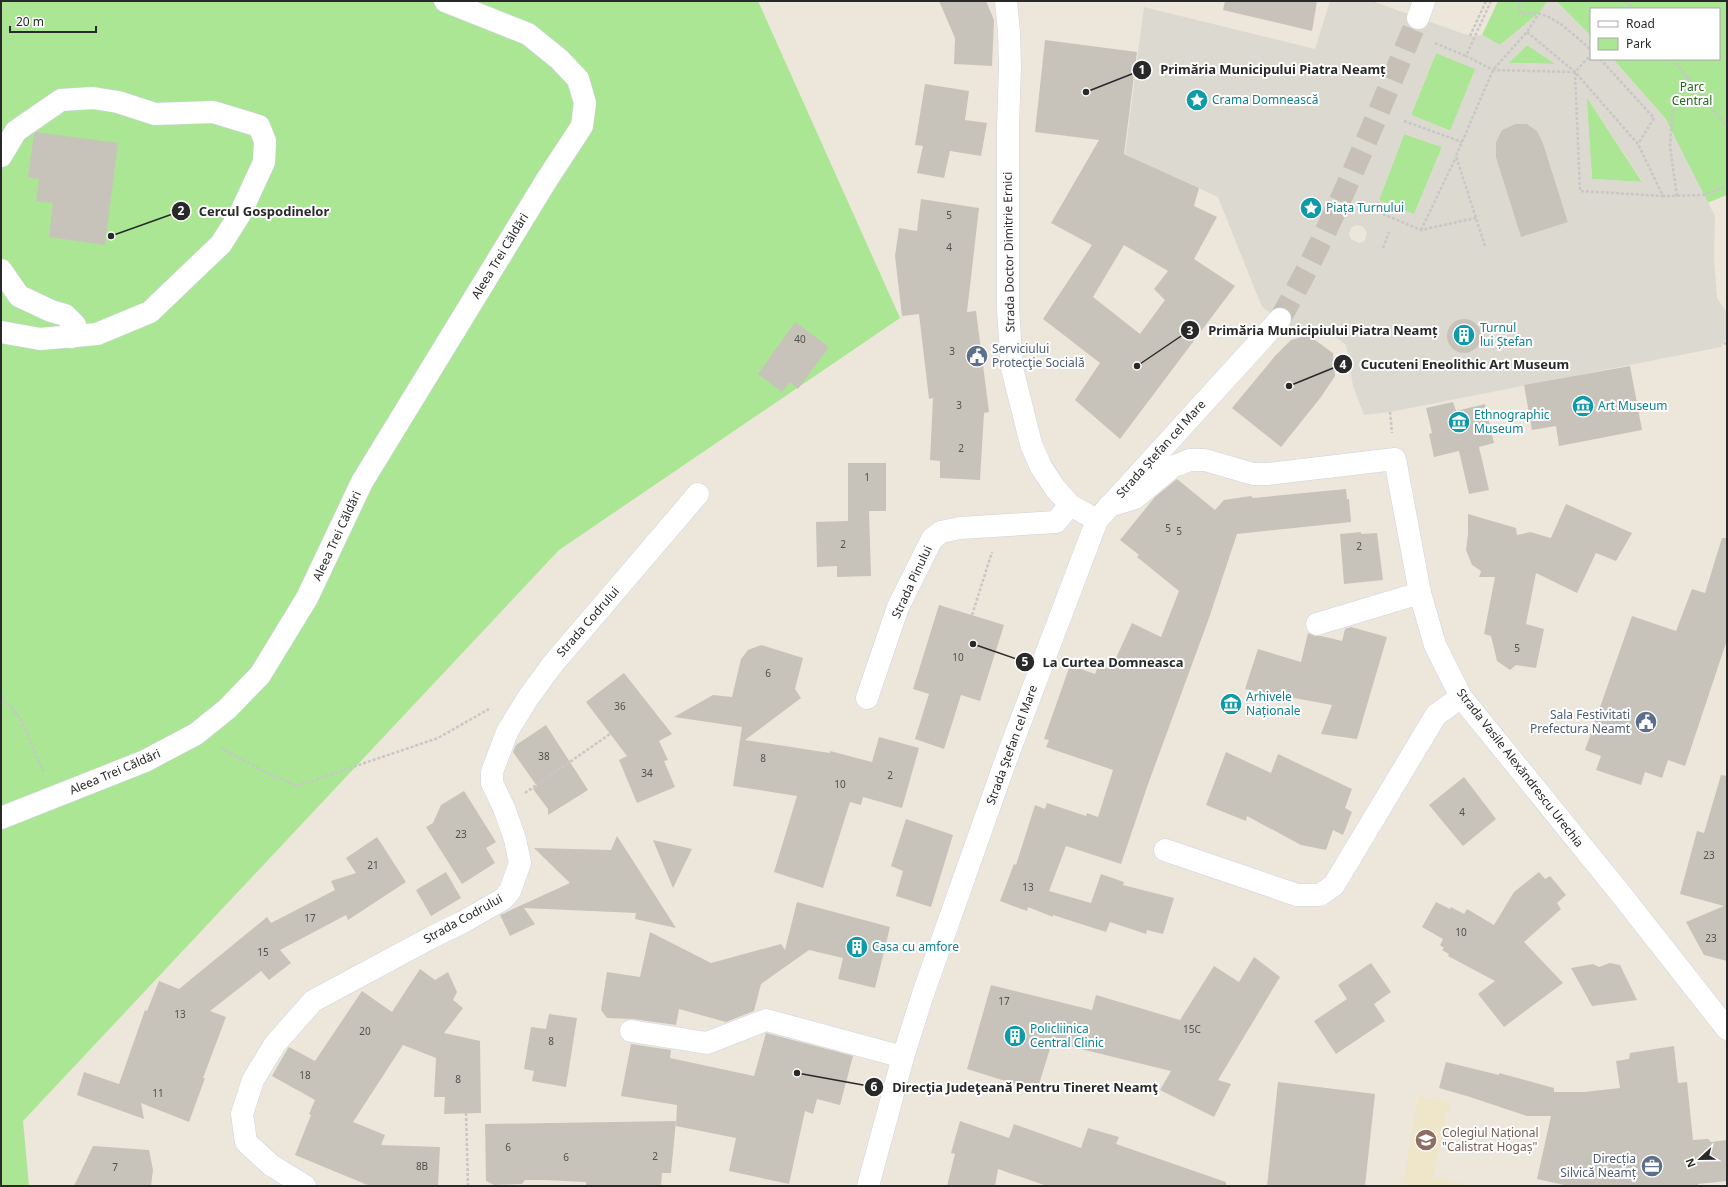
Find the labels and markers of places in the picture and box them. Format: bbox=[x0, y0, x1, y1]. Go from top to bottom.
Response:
callout: Primăria Municipului Piatra Neamț bbox=[1132, 57, 1393, 82]
place icon: Crama Domnească bbox=[1184, 87, 1210, 113]
place label: Crama Domnească bbox=[1212, 91, 1319, 108]
place icon: Piața Turnului bbox=[1298, 195, 1324, 221]
callout: Cercul Gospodinelor bbox=[171, 199, 338, 224]
place label: Piața Turnului bbox=[1326, 199, 1404, 216]
callout: Primăria Municipiului Piatra Neamț bbox=[1180, 318, 1445, 343]
place label: Turnul lui Ștefan bbox=[1480, 319, 1533, 350]
building icon: Turnul lui Ștefan bbox=[1451, 322, 1477, 348]
place label: Serviciului Protecţie Socială bbox=[992, 340, 1085, 371]
public building icon: Serviciului Protecţie Socială bbox=[964, 343, 990, 369]
callout: Cucuteni Eneolithic Art Museum bbox=[1333, 352, 1578, 377]
museum icon: Art Museum bbox=[1570, 393, 1596, 419]
place label: Art Museum bbox=[1598, 397, 1668, 414]
place label: Ethnographic Museum bbox=[1474, 406, 1550, 437]
museum icon: Ethnographic Museum bbox=[1446, 409, 1472, 435]
callout: La Curtea Domneasca bbox=[1015, 650, 1192, 675]
place label: Arhivele Naționale bbox=[1246, 688, 1301, 719]
museum icon: Arhivele Naționale bbox=[1218, 691, 1244, 717]
place label: Sala Festivitati Prefectura Neamt bbox=[1530, 706, 1631, 737]
public building icon: Sala Festivitati Prefectura Neamt bbox=[1633, 709, 1659, 735]
building icon: Casa cu amfore bbox=[844, 934, 870, 960]
place label: Casa cu amfore bbox=[872, 938, 959, 955]
place label: Policliinica Central Clinic bbox=[1030, 1020, 1104, 1051]
building icon: Policliinica Central Clinic bbox=[1002, 1023, 1028, 1049]
callout: Direcţia Judeţeană Pentru Tineret Neamţ bbox=[864, 1075, 1166, 1100]
place label: Colegiul Național "Calistrat Hogaș" bbox=[1442, 1124, 1539, 1155]
school or university icon: Colegiul Național "Calistrat Hogaș" bbox=[1413, 1127, 1439, 1153]
place label: Direcția Silvică Neamț bbox=[1560, 1150, 1637, 1181]
office icon: Direcția Silvică Neamț bbox=[1639, 1153, 1665, 1179]

